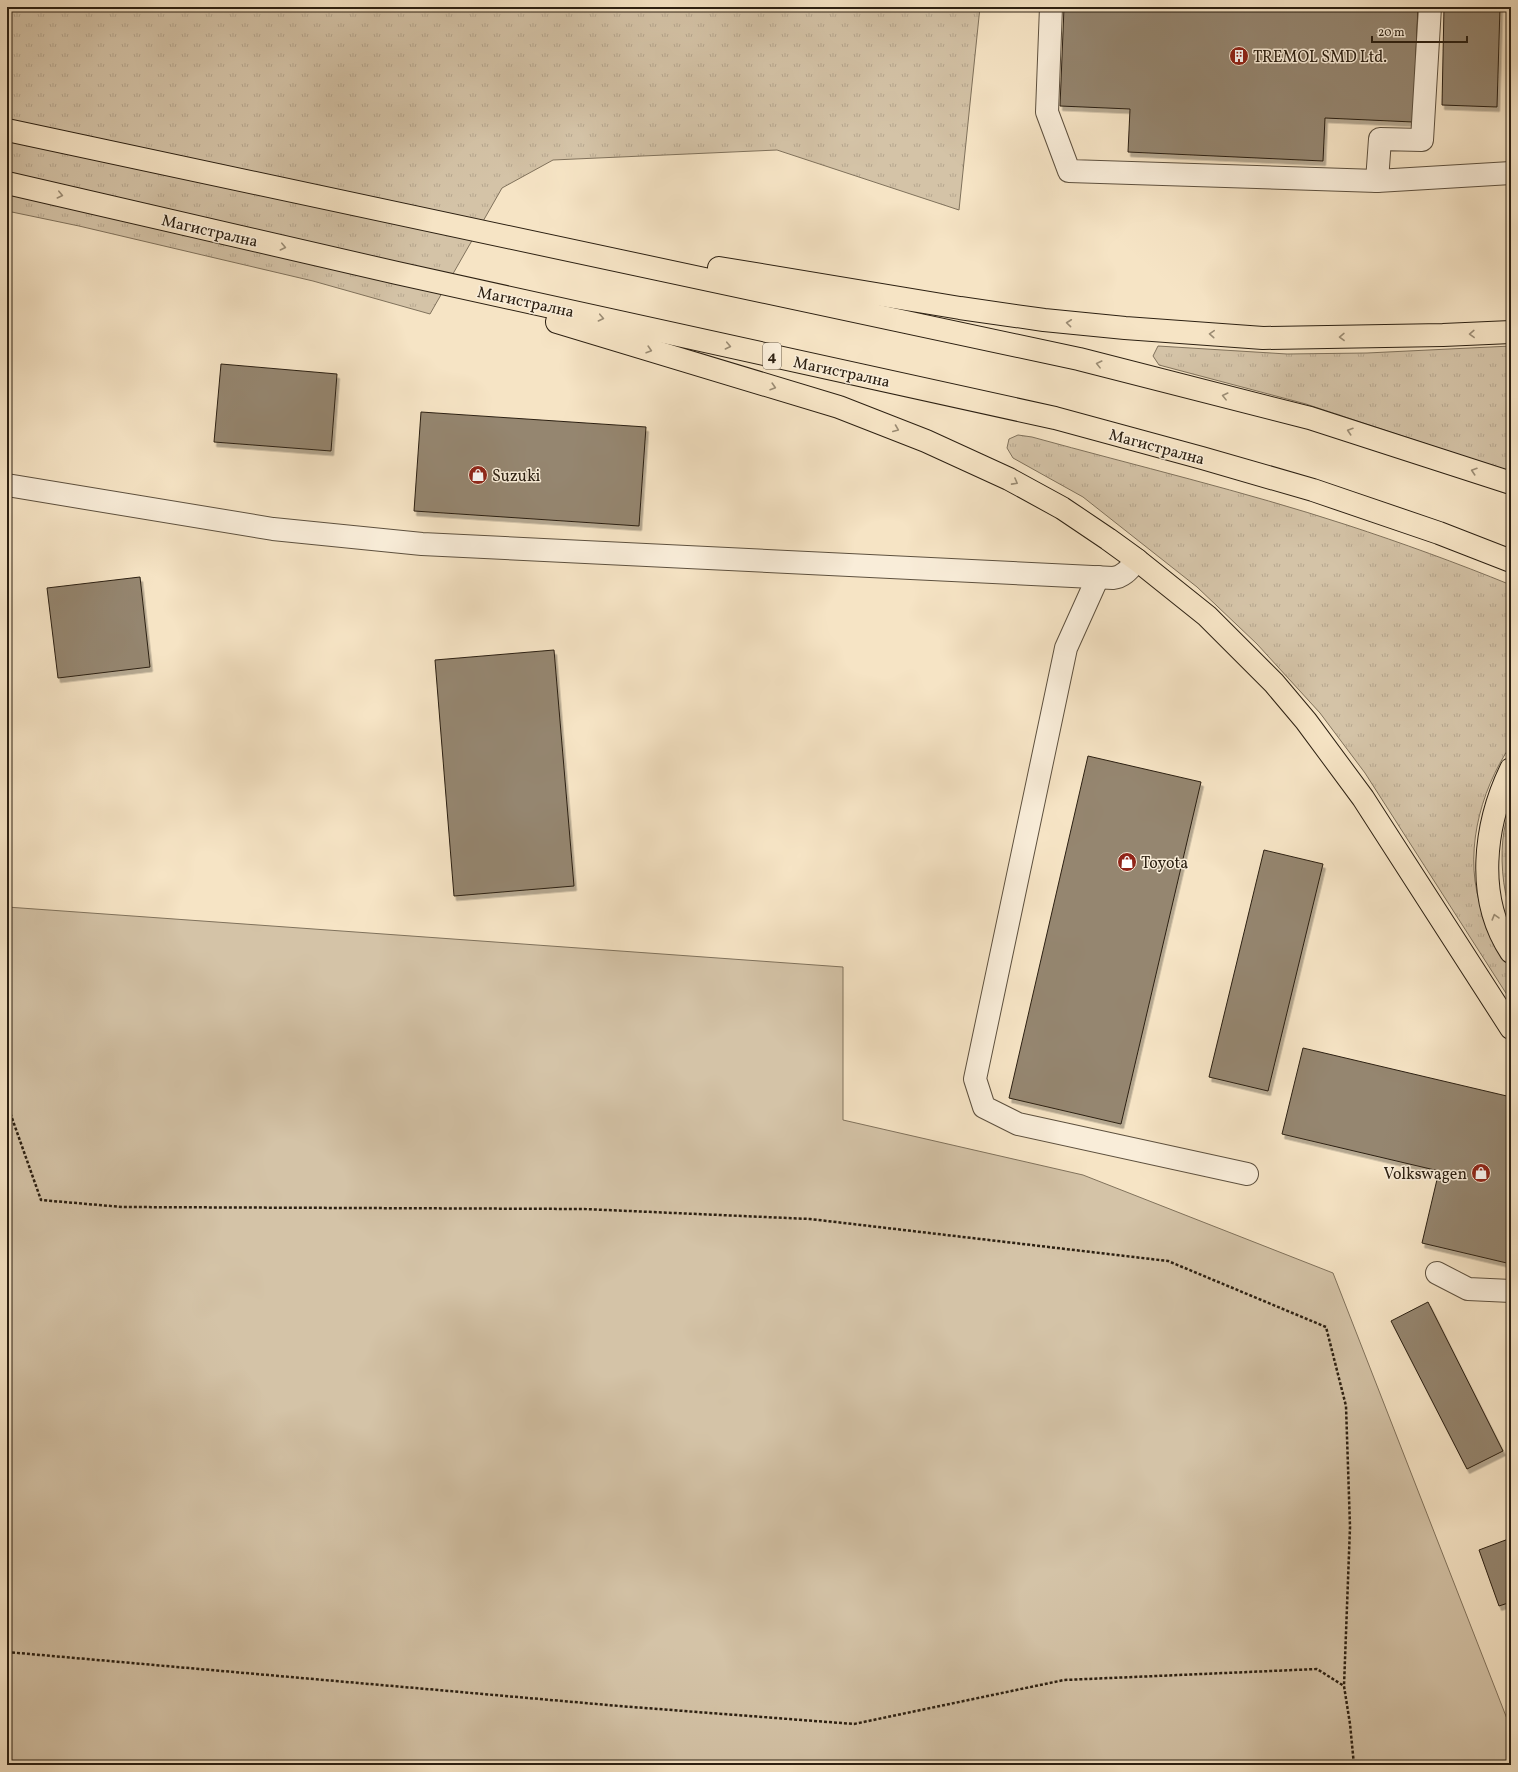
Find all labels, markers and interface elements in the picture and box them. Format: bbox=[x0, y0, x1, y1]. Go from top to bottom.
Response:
scale bar bbox=[1372, 18, 1467, 44]
text: 20 m bbox=[1378, 25, 1405, 41]
building icon: TREMOL SMD Ltd. bbox=[1228, 45, 1250, 67]
place label: TREMOL SMD Ltd. bbox=[1253, 47, 1387, 69]
one-way arrow bbox=[57, 191, 64, 199]
street label: Магистрална bbox=[159, 210, 260, 254]
one-way arrow bbox=[280, 242, 286, 250]
street label: Магистрална bbox=[475, 282, 576, 324]
one-way arrow bbox=[598, 313, 604, 321]
one-way arrow bbox=[1066, 318, 1072, 327]
one-way arrow bbox=[1209, 330, 1215, 339]
one-way arrow bbox=[1469, 330, 1475, 338]
one-way arrow bbox=[1339, 333, 1345, 341]
one-way arrow bbox=[725, 341, 731, 349]
road number: 4 bbox=[763, 343, 781, 369]
one-way arrow bbox=[645, 345, 652, 353]
street label: Магистрална bbox=[791, 352, 892, 394]
one-way arrow bbox=[1096, 360, 1103, 369]
one-way arrow bbox=[769, 382, 776, 391]
one-way arrow bbox=[1222, 392, 1229, 401]
one-way arrow bbox=[893, 424, 900, 432]
street label: Магистрална bbox=[1106, 425, 1207, 471]
one-way arrow bbox=[1347, 427, 1354, 436]
shop icon: Suzuki bbox=[467, 464, 489, 486]
place label: Suzuki bbox=[492, 466, 541, 488]
one-way arrow bbox=[1471, 467, 1478, 476]
one-way arrow bbox=[1011, 477, 1018, 485]
shop icon: Toyota bbox=[1116, 851, 1138, 873]
place label: Toyota bbox=[1141, 853, 1188, 875]
one-way arrow bbox=[1491, 913, 1500, 920]
shop icon: Volkswagen bbox=[1470, 1162, 1492, 1184]
place label: Volkswagen bbox=[1383, 1164, 1467, 1186]

